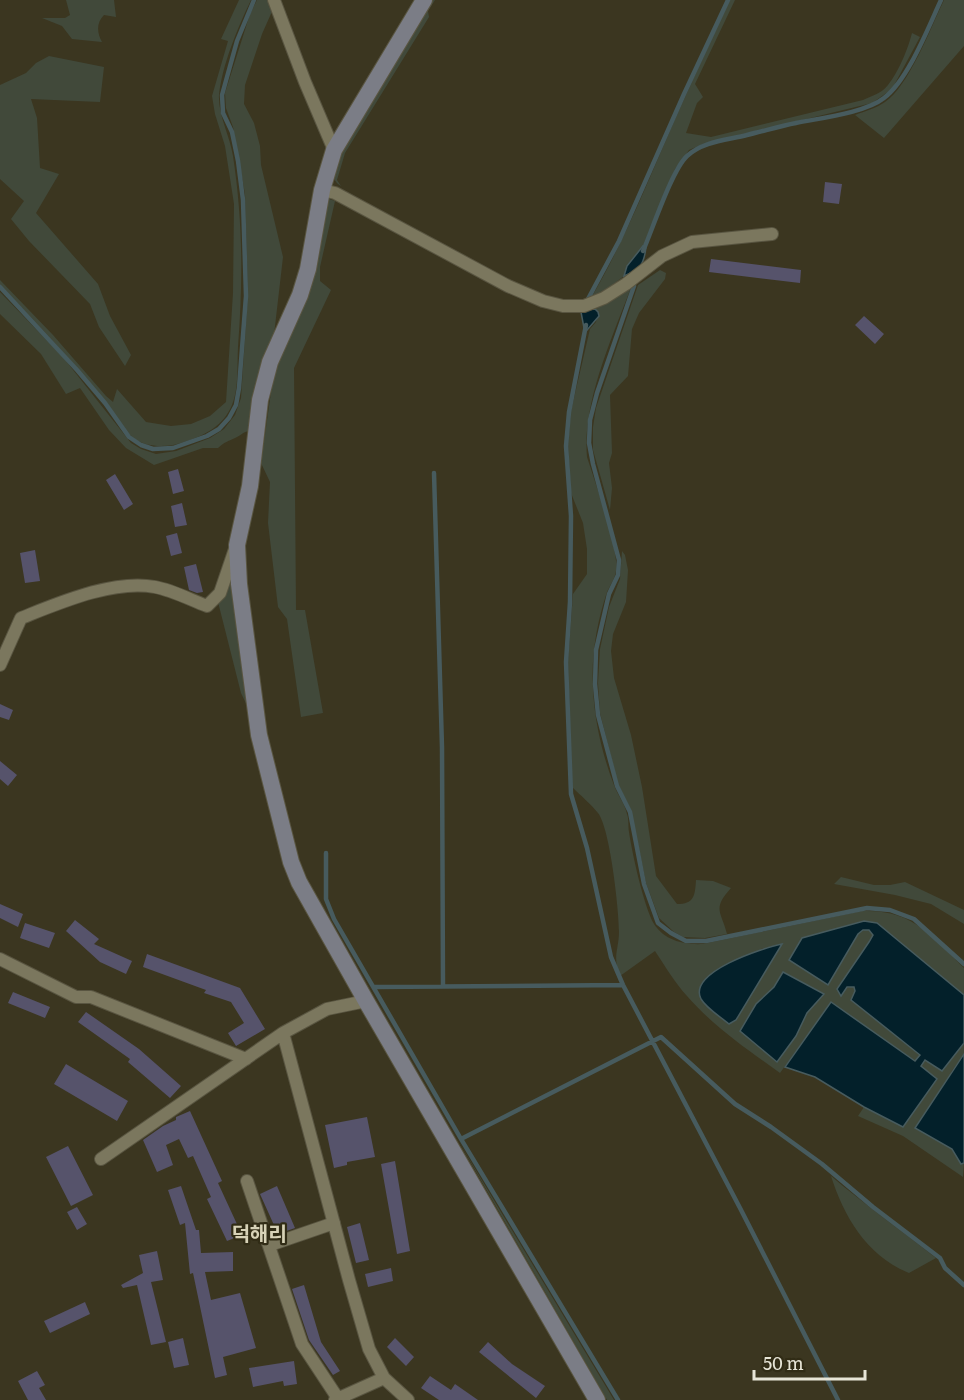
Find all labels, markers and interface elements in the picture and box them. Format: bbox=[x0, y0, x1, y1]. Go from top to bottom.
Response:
district label: 덕해리 bbox=[231, 1217, 287, 1247]
scale bar bbox=[754, 1343, 865, 1381]
text: 50 m bbox=[763, 1349, 804, 1376]

